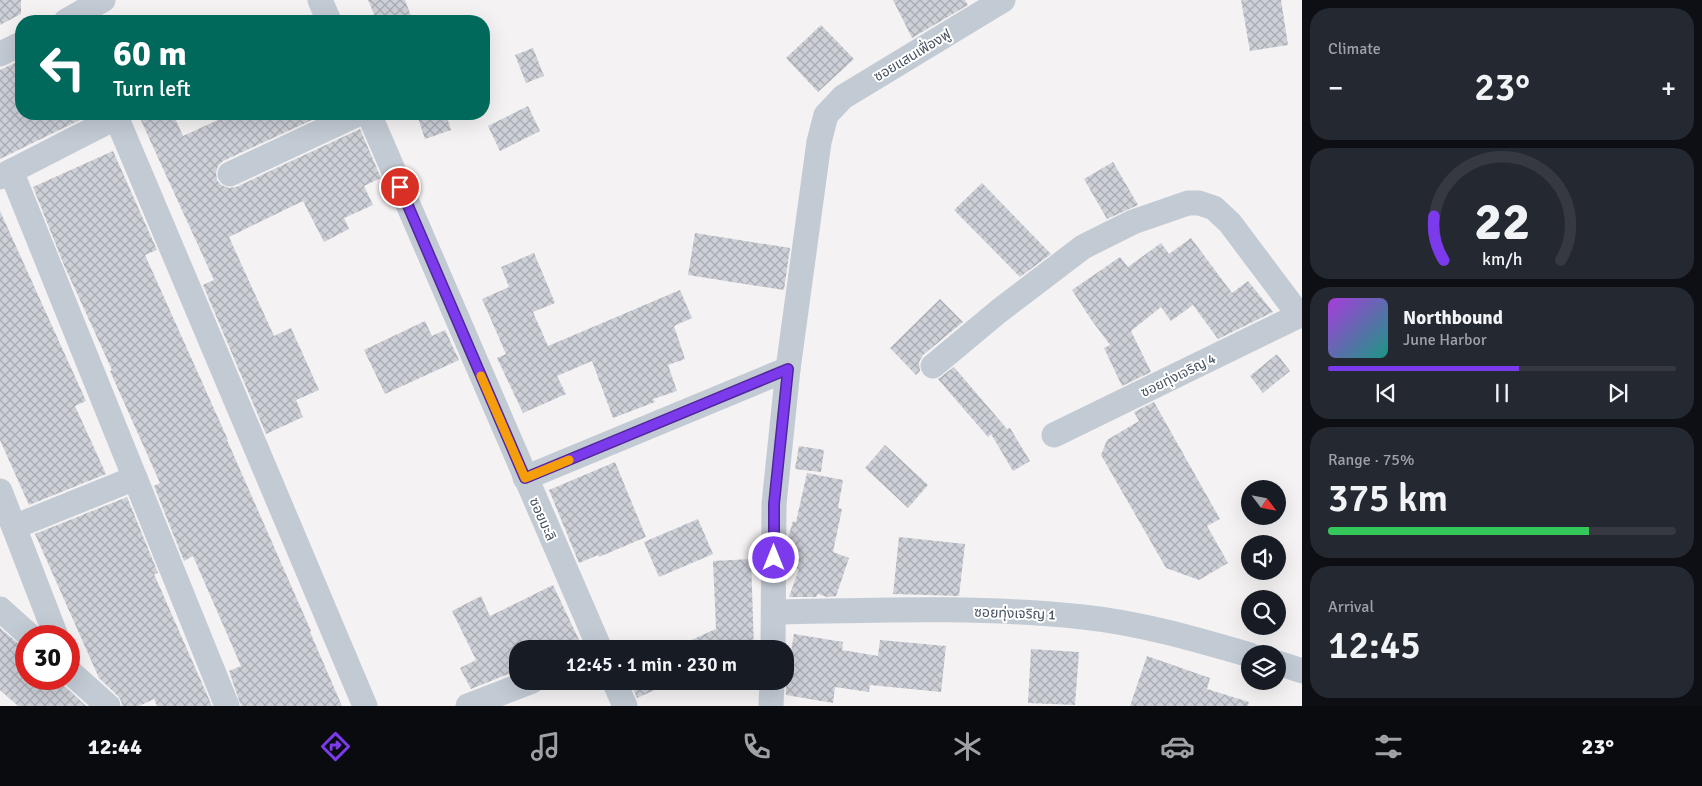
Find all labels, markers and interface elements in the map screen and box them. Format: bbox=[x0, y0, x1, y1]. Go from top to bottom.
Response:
street label: ซอยแสนเฟื่องฟู bbox=[870, 24, 954, 85]
text: 60 m bbox=[113, 32, 187, 75]
icon: left bbox=[30, 35, 95, 100]
text: Climate bbox=[1328, 39, 1381, 59]
text: 23° bbox=[1474, 64, 1530, 111]
text: − bbox=[1328, 71, 1343, 105]
text: + bbox=[1661, 71, 1676, 105]
text: Turn left bbox=[113, 75, 191, 102]
pin bbox=[379, 166, 421, 208]
icon: arrive bbox=[386, 173, 414, 201]
text: 22 bbox=[1474, 190, 1530, 254]
text: km/h bbox=[1482, 248, 1522, 270]
text: Northbound bbox=[1403, 306, 1503, 330]
text: June Harbor bbox=[1403, 330, 1487, 350]
street label: ซอยทุ่งเจริญ 4 bbox=[1138, 350, 1219, 401]
icon: previous bbox=[1372, 379, 1400, 407]
icon: pause bbox=[1488, 379, 1516, 407]
icon: next bbox=[1604, 379, 1632, 407]
text: Range · 75% bbox=[1328, 450, 1414, 470]
text: 375 km bbox=[1328, 475, 1448, 522]
north arrow bbox=[1241, 480, 1286, 525]
map controls bbox=[1241, 480, 1286, 690]
street label: ซอยมะลิ bbox=[526, 495, 560, 543]
position arrow bbox=[747, 531, 799, 583]
button: sound bbox=[1241, 535, 1286, 580]
button: search bbox=[1241, 590, 1286, 635]
text: Arrival bbox=[1328, 597, 1374, 617]
street label: ซอยทุ่งเจริญ 1 bbox=[974, 604, 1056, 623]
text: 12:45 bbox=[1328, 622, 1421, 669]
speed limit sign: 30 bbox=[15, 625, 80, 690]
button: layers bbox=[1241, 645, 1286, 690]
text: 12:45 · 1 min · 230 m bbox=[566, 653, 737, 677]
icon: directions bbox=[318, 729, 353, 764]
icon: music bbox=[528, 729, 563, 764]
icon: phone bbox=[739, 729, 774, 764]
icon: climate bbox=[950, 729, 985, 764]
icon: car bbox=[1160, 729, 1195, 764]
icon: filters bbox=[1371, 729, 1406, 764]
text: 12:44 bbox=[88, 733, 142, 760]
text: 23° bbox=[1582, 733, 1614, 760]

